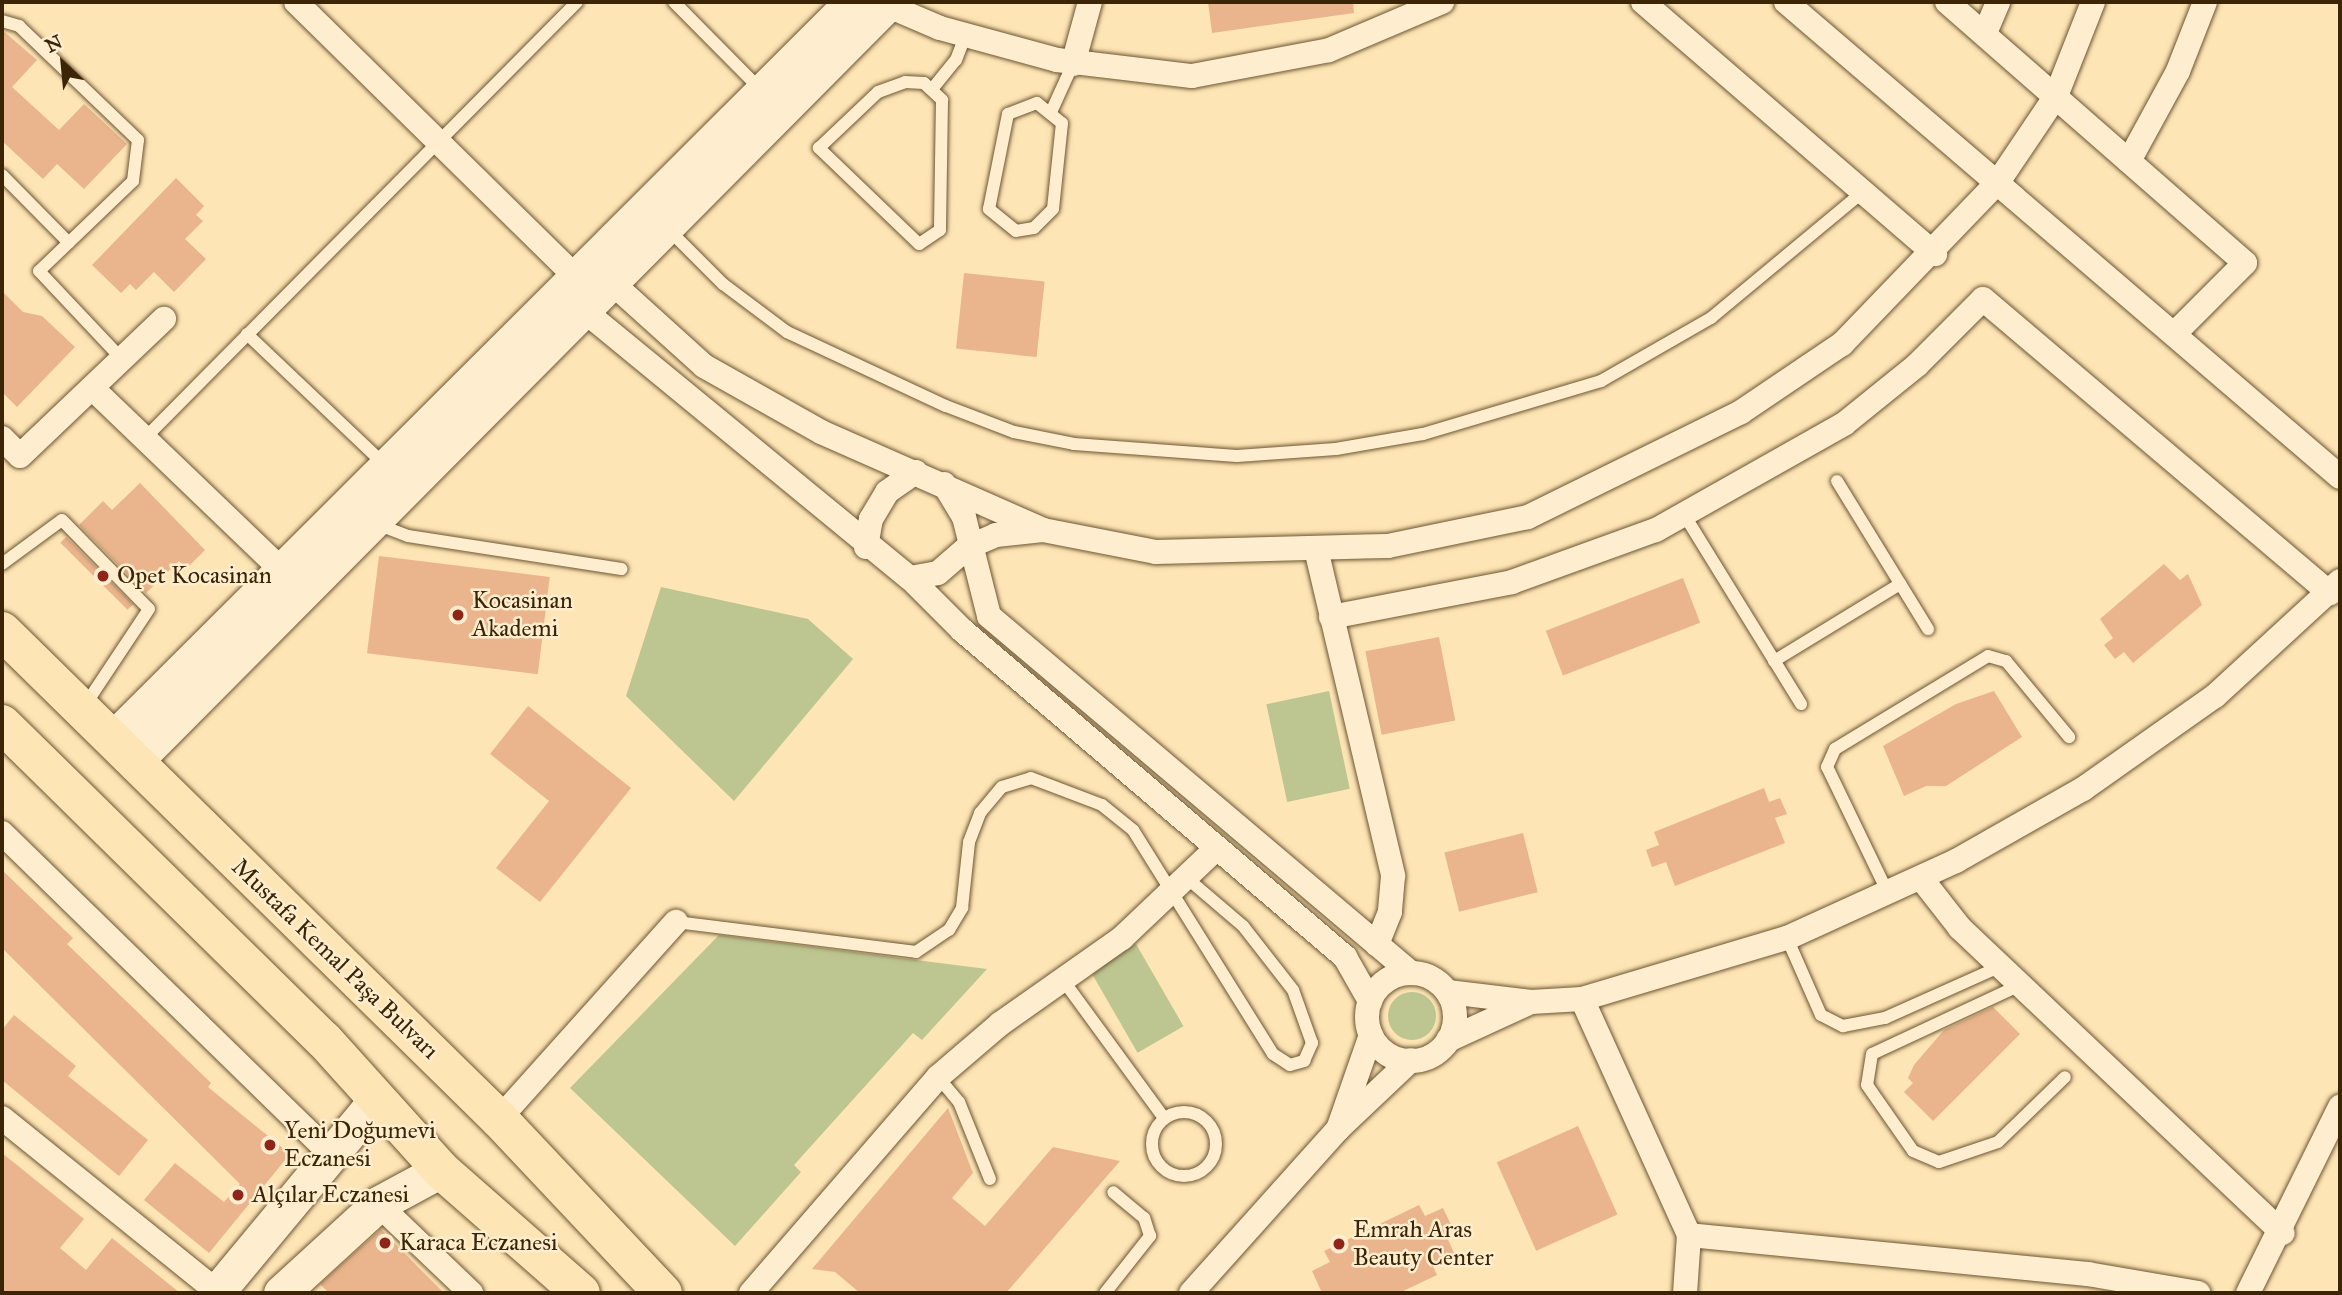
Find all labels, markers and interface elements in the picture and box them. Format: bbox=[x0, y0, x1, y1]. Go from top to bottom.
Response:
north arrow bbox=[28, 28, 98, 98]
text: N bbox=[41, 30, 66, 58]
place label: Opet Kocasinan bbox=[117, 562, 272, 590]
marker: Opet Kocasinan bbox=[95, 568, 111, 584]
place label: Kocasinan Akademi bbox=[472, 587, 573, 643]
marker: Kocasinan Akademi bbox=[450, 607, 466, 623]
street label: Mustafa Kemal Paşa Bulvarı bbox=[226, 853, 444, 1065]
place label: Yeni Doğumevi Eczanesi bbox=[284, 1117, 436, 1173]
marker: Yeni Doğumevi Eczanesi bbox=[262, 1137, 278, 1153]
place label: Alçılar Eczanesi bbox=[252, 1181, 409, 1209]
marker: Alçılar Eczanesi bbox=[230, 1187, 246, 1203]
place label: Emrah Aras Beauty Center bbox=[1353, 1216, 1493, 1272]
place label: Karaca Eczanesi bbox=[399, 1229, 558, 1257]
marker: Karaca Eczanesi bbox=[377, 1235, 393, 1251]
marker: Emrah Aras Beauty Center bbox=[1331, 1236, 1347, 1252]

